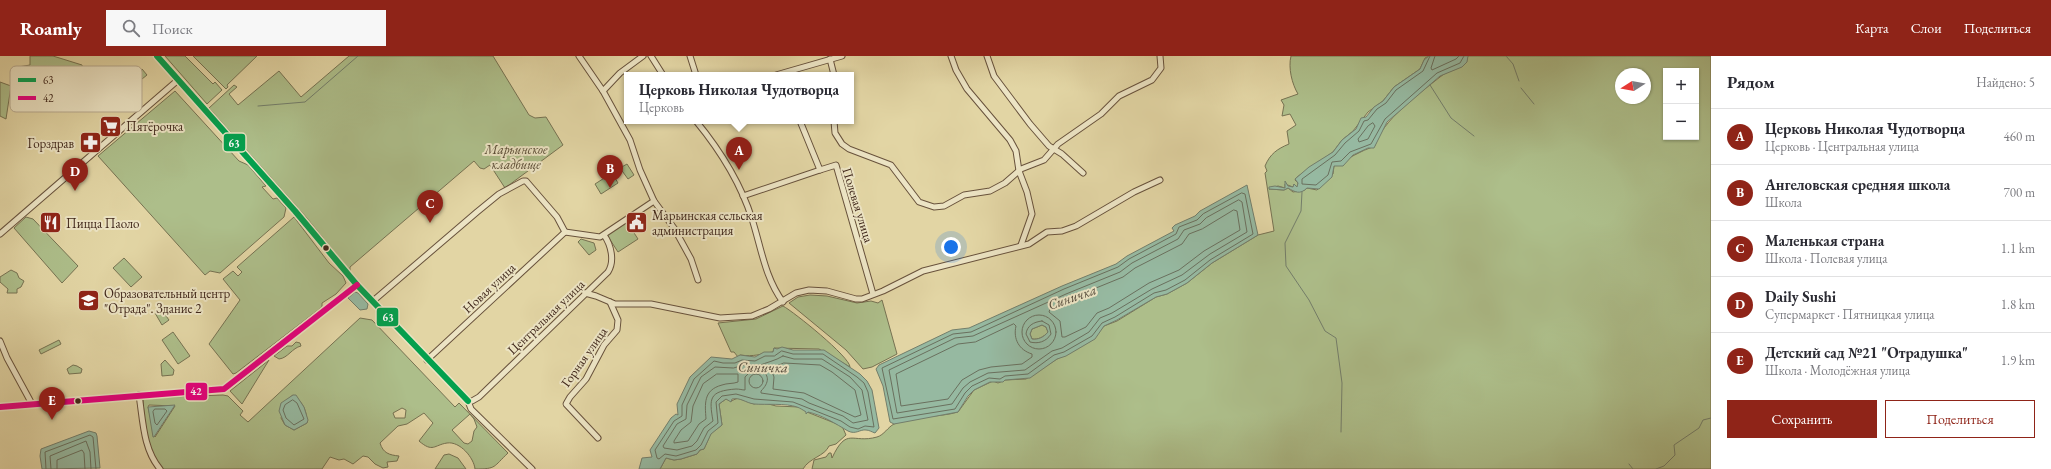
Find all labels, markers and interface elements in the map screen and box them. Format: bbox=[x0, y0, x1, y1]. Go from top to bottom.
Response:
search box bbox=[106, 10, 386, 46]
text: Roamly bbox=[20, 16, 82, 41]
icon: search bbox=[120, 17, 142, 39]
text: Поиск bbox=[152, 19, 193, 38]
text: Карта bbox=[1855, 19, 1889, 37]
text: Слои bbox=[1911, 19, 1942, 37]
text: Поделиться bbox=[1964, 19, 2031, 37]
legend bbox=[10, 66, 142, 112]
north arrow bbox=[1615, 68, 1651, 104]
map controls bbox=[1663, 68, 1699, 140]
button: + bbox=[1663, 68, 1699, 104]
text: Рядом bbox=[1727, 71, 1775, 93]
popup bbox=[624, 72, 854, 124]
text: 63 bbox=[43, 73, 54, 87]
text: Найдено: 5 bbox=[1976, 74, 2035, 91]
text: Церковь Николая Чудотворца bbox=[639, 80, 839, 99]
text: 42 bbox=[43, 91, 54, 105]
text: Церковь bbox=[639, 99, 684, 116]
button: − bbox=[1663, 104, 1699, 140]
supermarket icon: Пятёрочка bbox=[97, 113, 123, 139]
place label: Пятёрочка bbox=[126, 118, 184, 135]
text: Церковь Николая Чудотворца bbox=[1765, 119, 1965, 138]
text: A bbox=[1735, 128, 1745, 145]
text: 460 m bbox=[2004, 128, 2035, 145]
pharmacy icon: Горздрав bbox=[77, 130, 103, 156]
line badge: 63 bbox=[223, 133, 246, 152]
place label: Горздрав bbox=[28, 135, 74, 152]
text: 63 bbox=[228, 136, 240, 150]
pin: A bbox=[726, 137, 752, 170]
text: Церковь · Центральная улица bbox=[1765, 138, 1919, 155]
park label: Марьинское кладбище bbox=[484, 141, 548, 173]
pin: B bbox=[597, 155, 623, 188]
pin: D bbox=[62, 158, 88, 191]
street label: Полевая улица bbox=[839, 165, 878, 245]
text: Ангеловская средняя школа bbox=[1765, 175, 1950, 194]
text: B bbox=[1736, 184, 1744, 201]
text: 700 m bbox=[2004, 184, 2035, 201]
pin: C bbox=[417, 190, 443, 223]
text: Школа bbox=[1765, 194, 1802, 211]
place label: Марьинская сельская администрация bbox=[652, 207, 763, 239]
public building icon: Марьинская сельская администрация bbox=[623, 209, 649, 235]
restaurant icon: Пицца Паоло bbox=[37, 210, 63, 236]
place label: Пицца Паоло bbox=[66, 215, 140, 232]
text: Маленькая страна bbox=[1765, 231, 1884, 250]
your location bbox=[941, 237, 961, 257]
text: C bbox=[1735, 240, 1745, 257]
text: 1.1 km bbox=[2001, 240, 2035, 257]
unlabelled marker bbox=[321, 243, 331, 253]
text: Школа · Полевая улица bbox=[1765, 250, 1887, 267]
street label: Новая улица bbox=[459, 259, 520, 317]
street label: Центральная улица bbox=[504, 275, 589, 358]
water label: Синичка bbox=[1045, 280, 1099, 314]
place label: Образовательный центр "Отрада". Здание 2 bbox=[104, 285, 230, 317]
school or university icon: Образовательный центр "Отрада". Здание 2 bbox=[75, 287, 101, 313]
text: Daily Sushi bbox=[1765, 287, 1836, 306]
text: D bbox=[1735, 296, 1745, 313]
text: 1.8 km bbox=[2001, 296, 2035, 313]
text: Супермаркет · Пятницкая улица bbox=[1765, 306, 1935, 323]
line badge: 63 bbox=[376, 307, 399, 327]
text: 63 bbox=[382, 310, 394, 324]
street label: Горная улица bbox=[557, 323, 611, 390]
text: Детский сад №21 "Отрадушка" bbox=[1765, 343, 1968, 362]
text: E bbox=[1736, 352, 1744, 369]
text: 1.9 km bbox=[2001, 352, 2035, 369]
water label: Синичка bbox=[738, 358, 788, 376]
text: Школа · Молодёжная улица bbox=[1765, 362, 1910, 379]
line badge: 42 bbox=[185, 382, 208, 401]
text: 42 bbox=[190, 384, 202, 398]
pin: E bbox=[39, 387, 65, 420]
unlabelled marker bbox=[73, 396, 83, 406]
button: Сохранить bbox=[1727, 400, 1877, 438]
button: Поделиться bbox=[1885, 400, 2035, 438]

